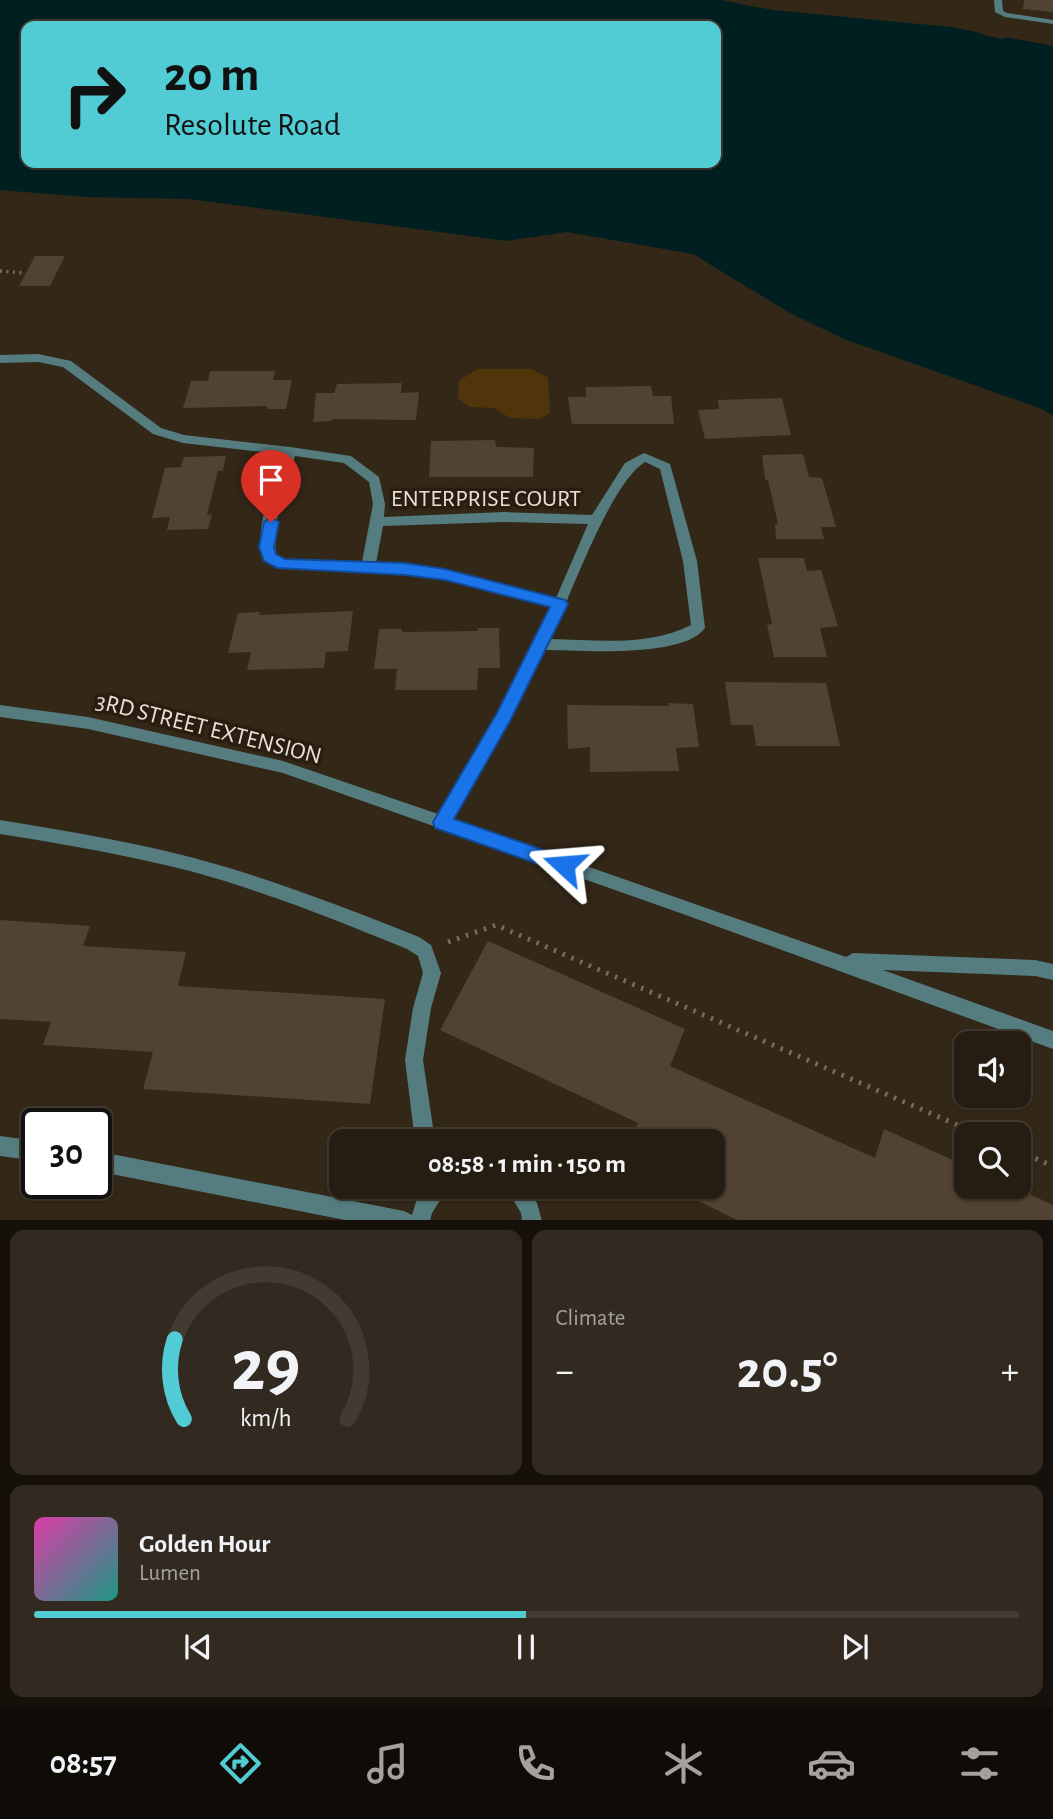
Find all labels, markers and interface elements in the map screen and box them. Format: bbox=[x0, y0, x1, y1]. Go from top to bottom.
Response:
icon: right bbox=[49, 49, 140, 140]
text: 20 m bbox=[164, 51, 260, 100]
text: Resolute Road bbox=[164, 109, 341, 141]
pin bbox=[241, 450, 301, 522]
icon: arrive bbox=[252, 461, 290, 499]
street label: ENTERPRISE COURT bbox=[391, 487, 581, 511]
street label: 3RD STREET EXTENSION bbox=[93, 689, 324, 769]
position arrow bbox=[527, 828, 601, 902]
map controls bbox=[954, 1031, 1031, 1199]
button: sound bbox=[954, 1031, 1031, 1108]
speed limit sign: 30 bbox=[21, 1108, 112, 1199]
button: search bbox=[954, 1122, 1031, 1199]
text: 08:58 · 1 min · 150 m bbox=[428, 1151, 626, 1177]
text: Climate bbox=[556, 1307, 625, 1330]
text: 29 bbox=[231, 1331, 300, 1404]
text: 20.5° bbox=[737, 1345, 838, 1397]
text: − bbox=[556, 1353, 574, 1391]
text: + bbox=[1001, 1353, 1019, 1391]
text: km/h bbox=[240, 1405, 292, 1430]
text: Golden Hour bbox=[139, 1531, 270, 1557]
text: Lumen bbox=[139, 1562, 201, 1585]
icon: previous bbox=[179, 1628, 217, 1666]
icon: pause bbox=[507, 1628, 545, 1666]
icon: next bbox=[836, 1628, 874, 1666]
icon: directions bbox=[216, 1739, 265, 1788]
icon: music bbox=[363, 1739, 412, 1788]
icon: phone bbox=[511, 1739, 560, 1788]
icon: climate bbox=[659, 1739, 708, 1788]
icon: car bbox=[807, 1739, 856, 1788]
icon: filters bbox=[955, 1739, 1004, 1788]
text: 08:57 bbox=[49, 1747, 117, 1779]

